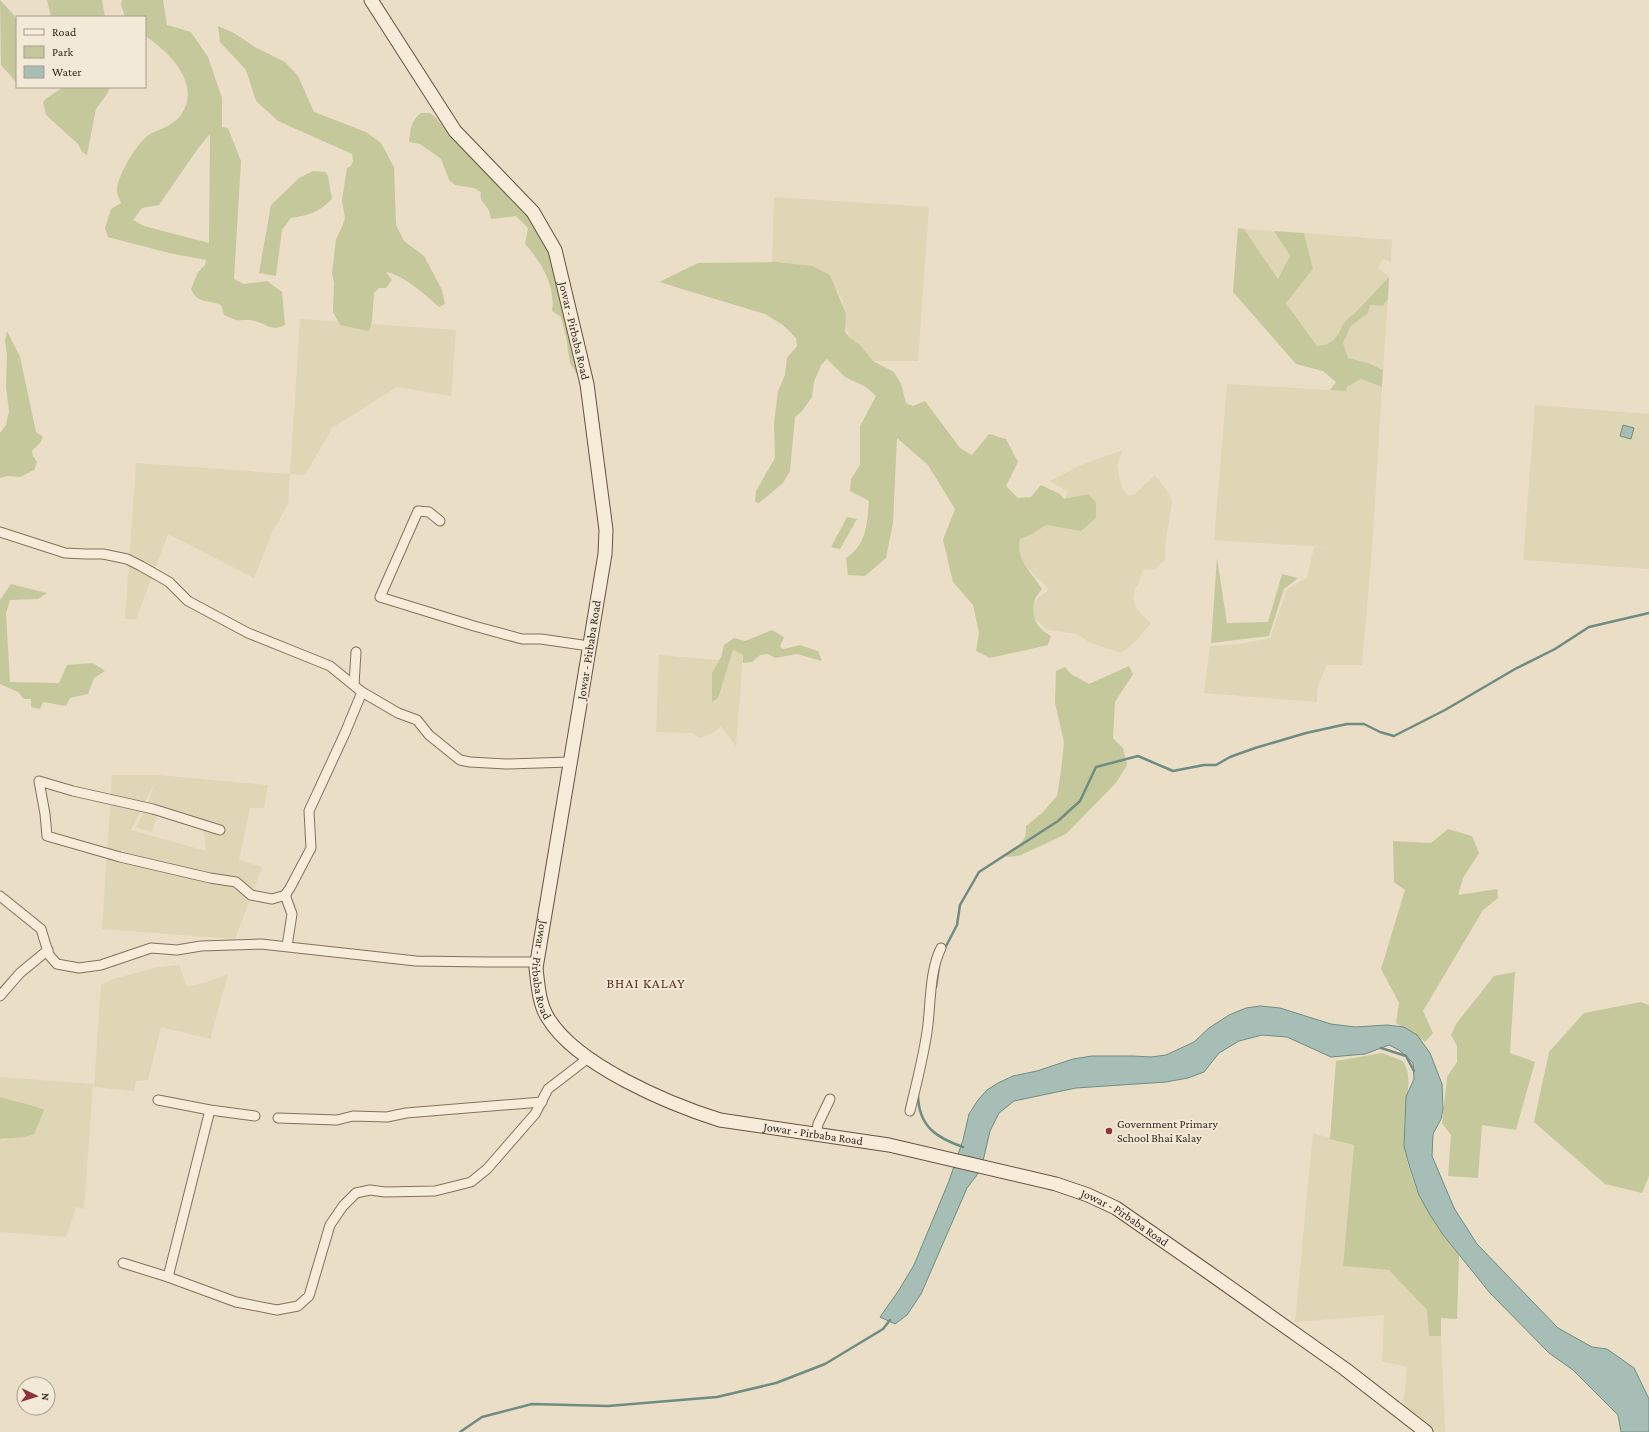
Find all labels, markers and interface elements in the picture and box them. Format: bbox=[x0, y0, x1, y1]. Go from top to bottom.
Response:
legend bbox=[16, 16, 146, 88]
text: Road bbox=[52, 25, 77, 39]
text: Park bbox=[52, 45, 74, 59]
text: Water bbox=[52, 65, 82, 79]
street label: Jowar - Pirbaba Road bbox=[556, 279, 593, 382]
street label: Jowar - Pirbaba Road bbox=[574, 599, 604, 702]
street label: Jowar - Pirbaba Road bbox=[529, 919, 555, 1023]
district label: BHAI KALAY bbox=[606, 975, 686, 991]
place label: Government Primary School Bhai Kalay bbox=[1117, 1117, 1218, 1145]
street label: Jowar - Pirbaba Road bbox=[762, 1119, 865, 1148]
marker: Government Primary School Bhai Kalay bbox=[1104, 1126, 1114, 1136]
street label: Jowar - Pirbaba Road bbox=[1078, 1186, 1172, 1250]
north arrow bbox=[16, 1376, 56, 1416]
text: N bbox=[40, 1393, 52, 1401]

